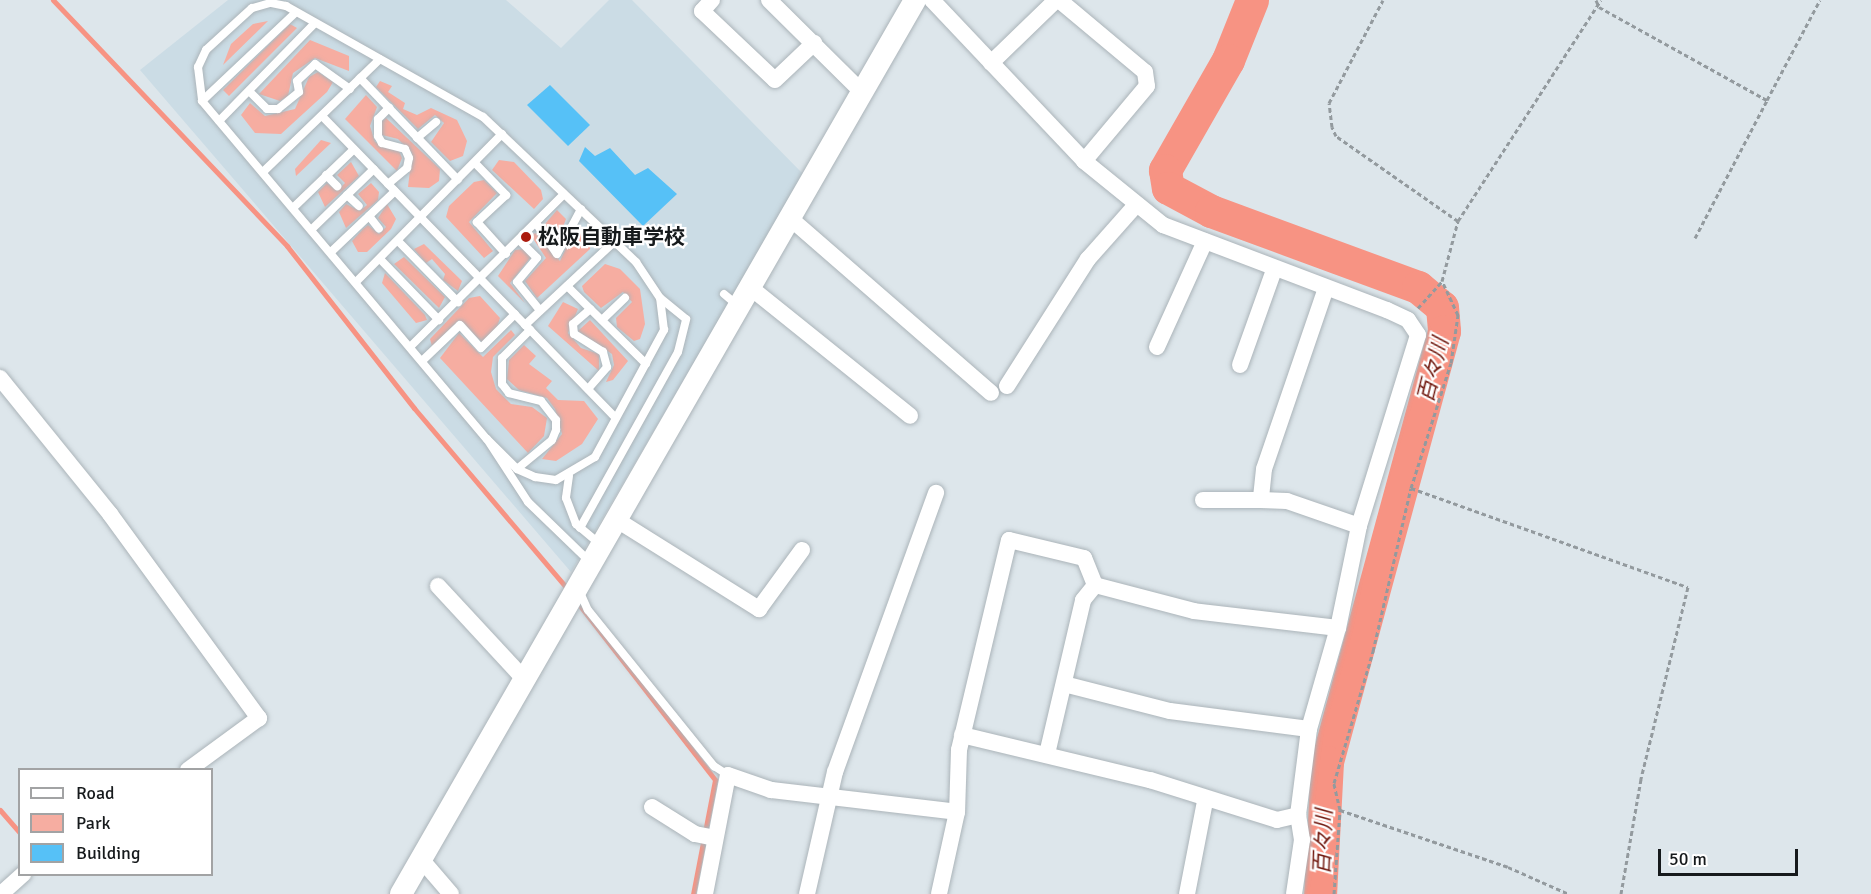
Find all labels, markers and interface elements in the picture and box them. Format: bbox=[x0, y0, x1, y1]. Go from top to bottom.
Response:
place label: 松阪自動車学校 bbox=[538, 224, 685, 250]
marker: 松阪自動車学校 bbox=[519, 230, 533, 244]
water label: 百々川 bbox=[1412, 335, 1454, 405]
legend bbox=[18, 768, 213, 876]
text: Road bbox=[76, 782, 115, 804]
water label: 百々川 bbox=[1309, 809, 1337, 875]
text: Park bbox=[76, 812, 111, 834]
scale bar bbox=[1661, 837, 1800, 875]
text: Building bbox=[76, 842, 140, 864]
text: 50 m bbox=[1669, 848, 1707, 870]

